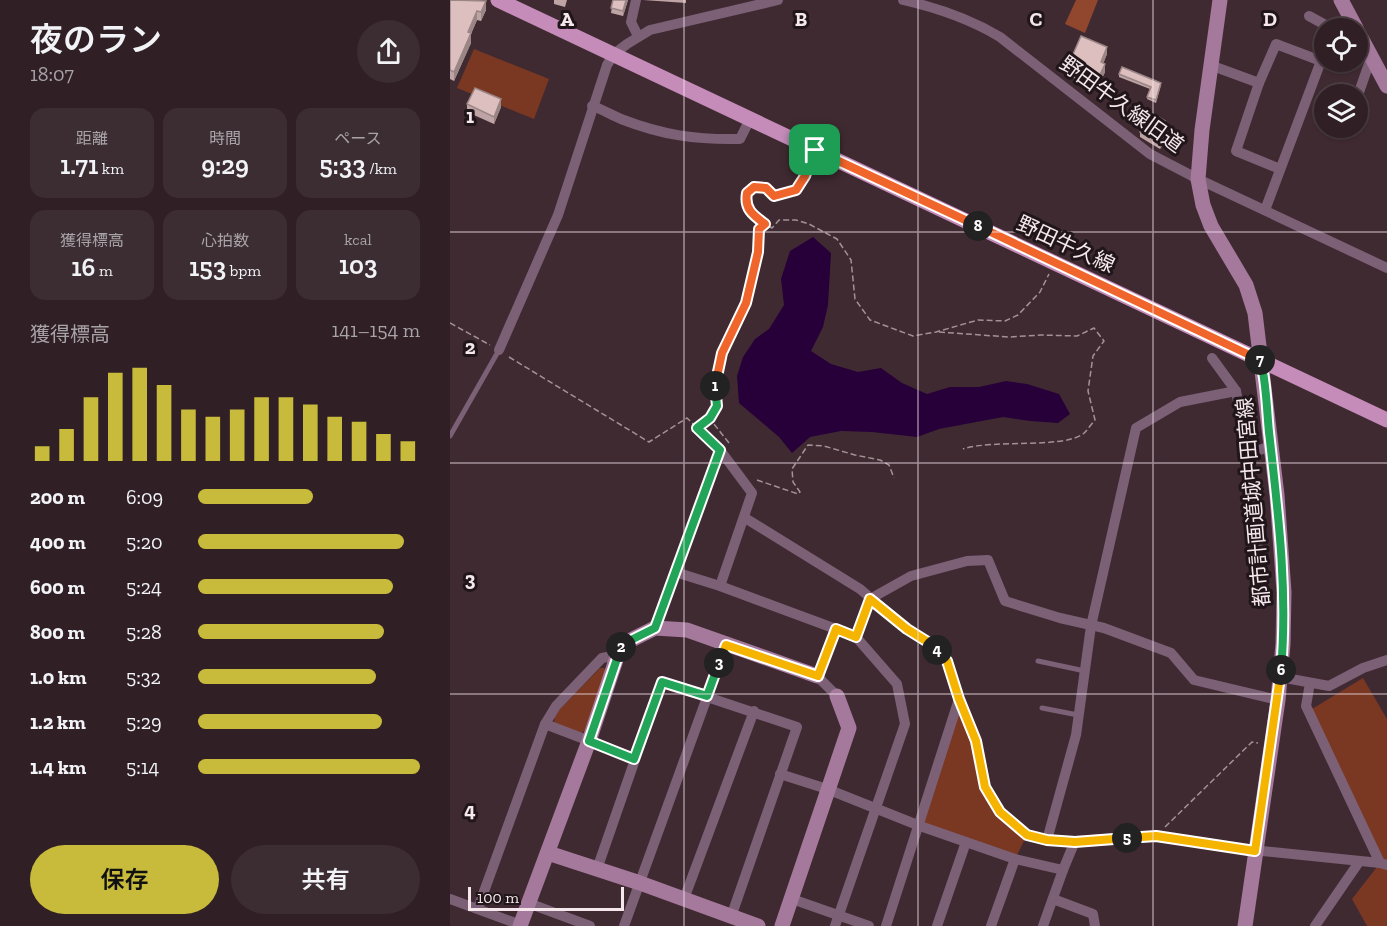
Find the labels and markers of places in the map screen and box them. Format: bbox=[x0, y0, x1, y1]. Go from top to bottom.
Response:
pin bbox=[789, 124, 840, 175]
pin: 8 bbox=[963, 211, 993, 241]
pin: 7 bbox=[1245, 345, 1275, 375]
pin: 1 bbox=[700, 371, 730, 401]
pin: 2 bbox=[606, 632, 636, 662]
pin: 4 bbox=[922, 635, 952, 665]
pin: 3 bbox=[704, 648, 734, 678]
pin: 6 bbox=[1266, 655, 1296, 685]
pin: 5 bbox=[1112, 823, 1142, 853]

